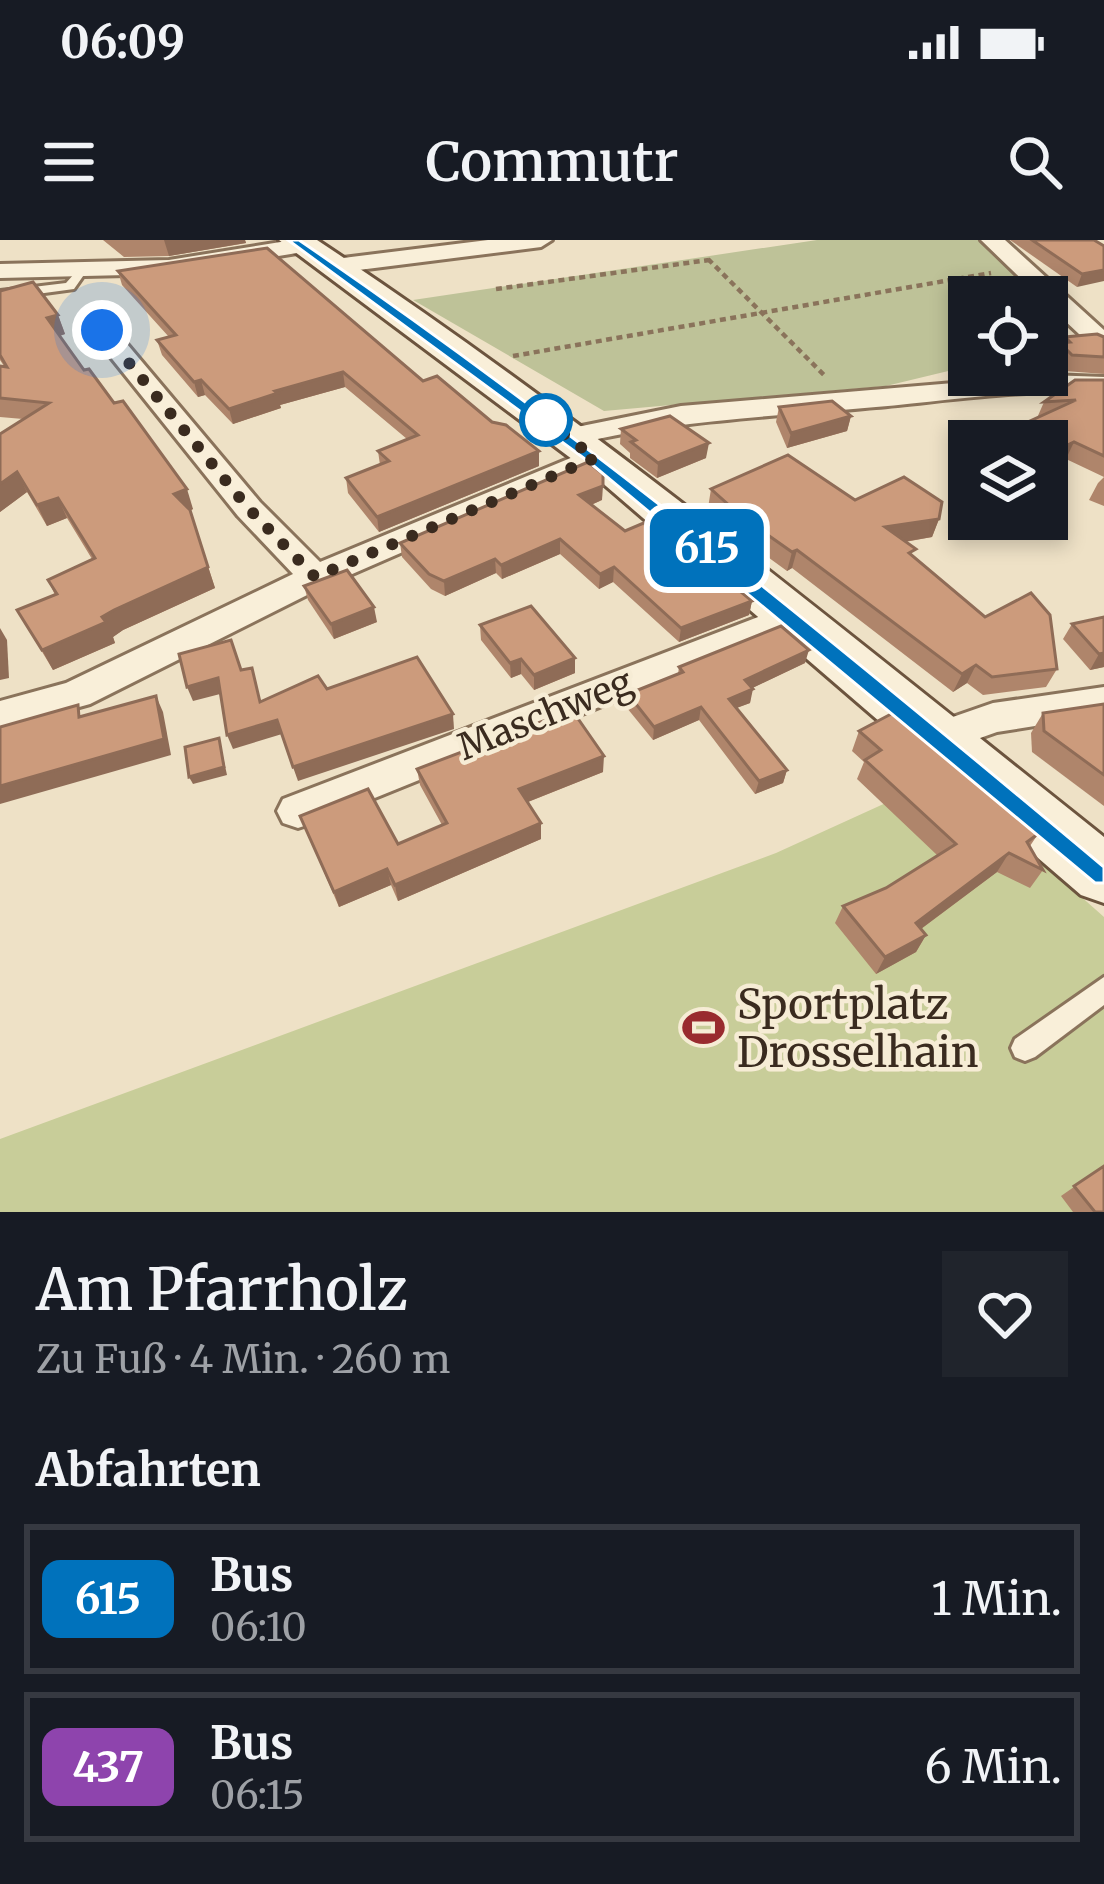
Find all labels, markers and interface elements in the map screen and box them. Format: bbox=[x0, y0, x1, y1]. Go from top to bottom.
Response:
text: 06:09 bbox=[60, 14, 185, 70]
text: Commutr bbox=[426, 128, 678, 196]
icon: menu bbox=[36, 129, 102, 195]
icon: search bbox=[1002, 129, 1068, 195]
map controls bbox=[948, 276, 1068, 540]
button: locate bbox=[948, 276, 1068, 396]
your location bbox=[72, 300, 132, 360]
unlabelled marker bbox=[521, 395, 571, 445]
button: layers bbox=[948, 420, 1068, 540]
line badge: 615 bbox=[638, 509, 776, 587]
text: 615 bbox=[674, 522, 740, 574]
street label: Maschweg bbox=[451, 659, 639, 770]
place label: Sportplatz Drosselhain bbox=[737, 978, 979, 1078]
sports icon: Sportplatz Drosselhain bbox=[680, 1005, 726, 1051]
button: heart bbox=[942, 1251, 1068, 1377]
text: Am Pfarrholz bbox=[36, 1254, 408, 1326]
text: Zu Fuß · 4 Min. · 260 m bbox=[36, 1335, 451, 1384]
text: Abfahrten bbox=[36, 1442, 261, 1498]
text: Bus bbox=[210, 1547, 293, 1603]
text: 1 Min. bbox=[931, 1571, 1062, 1627]
text: 615 bbox=[75, 1573, 141, 1625]
text: 06:10 bbox=[210, 1603, 307, 1652]
text: Bus bbox=[210, 1715, 293, 1771]
text: 6 Min. bbox=[924, 1739, 1062, 1795]
text: 437 bbox=[72, 1741, 144, 1793]
text: 06:15 bbox=[210, 1771, 305, 1820]

